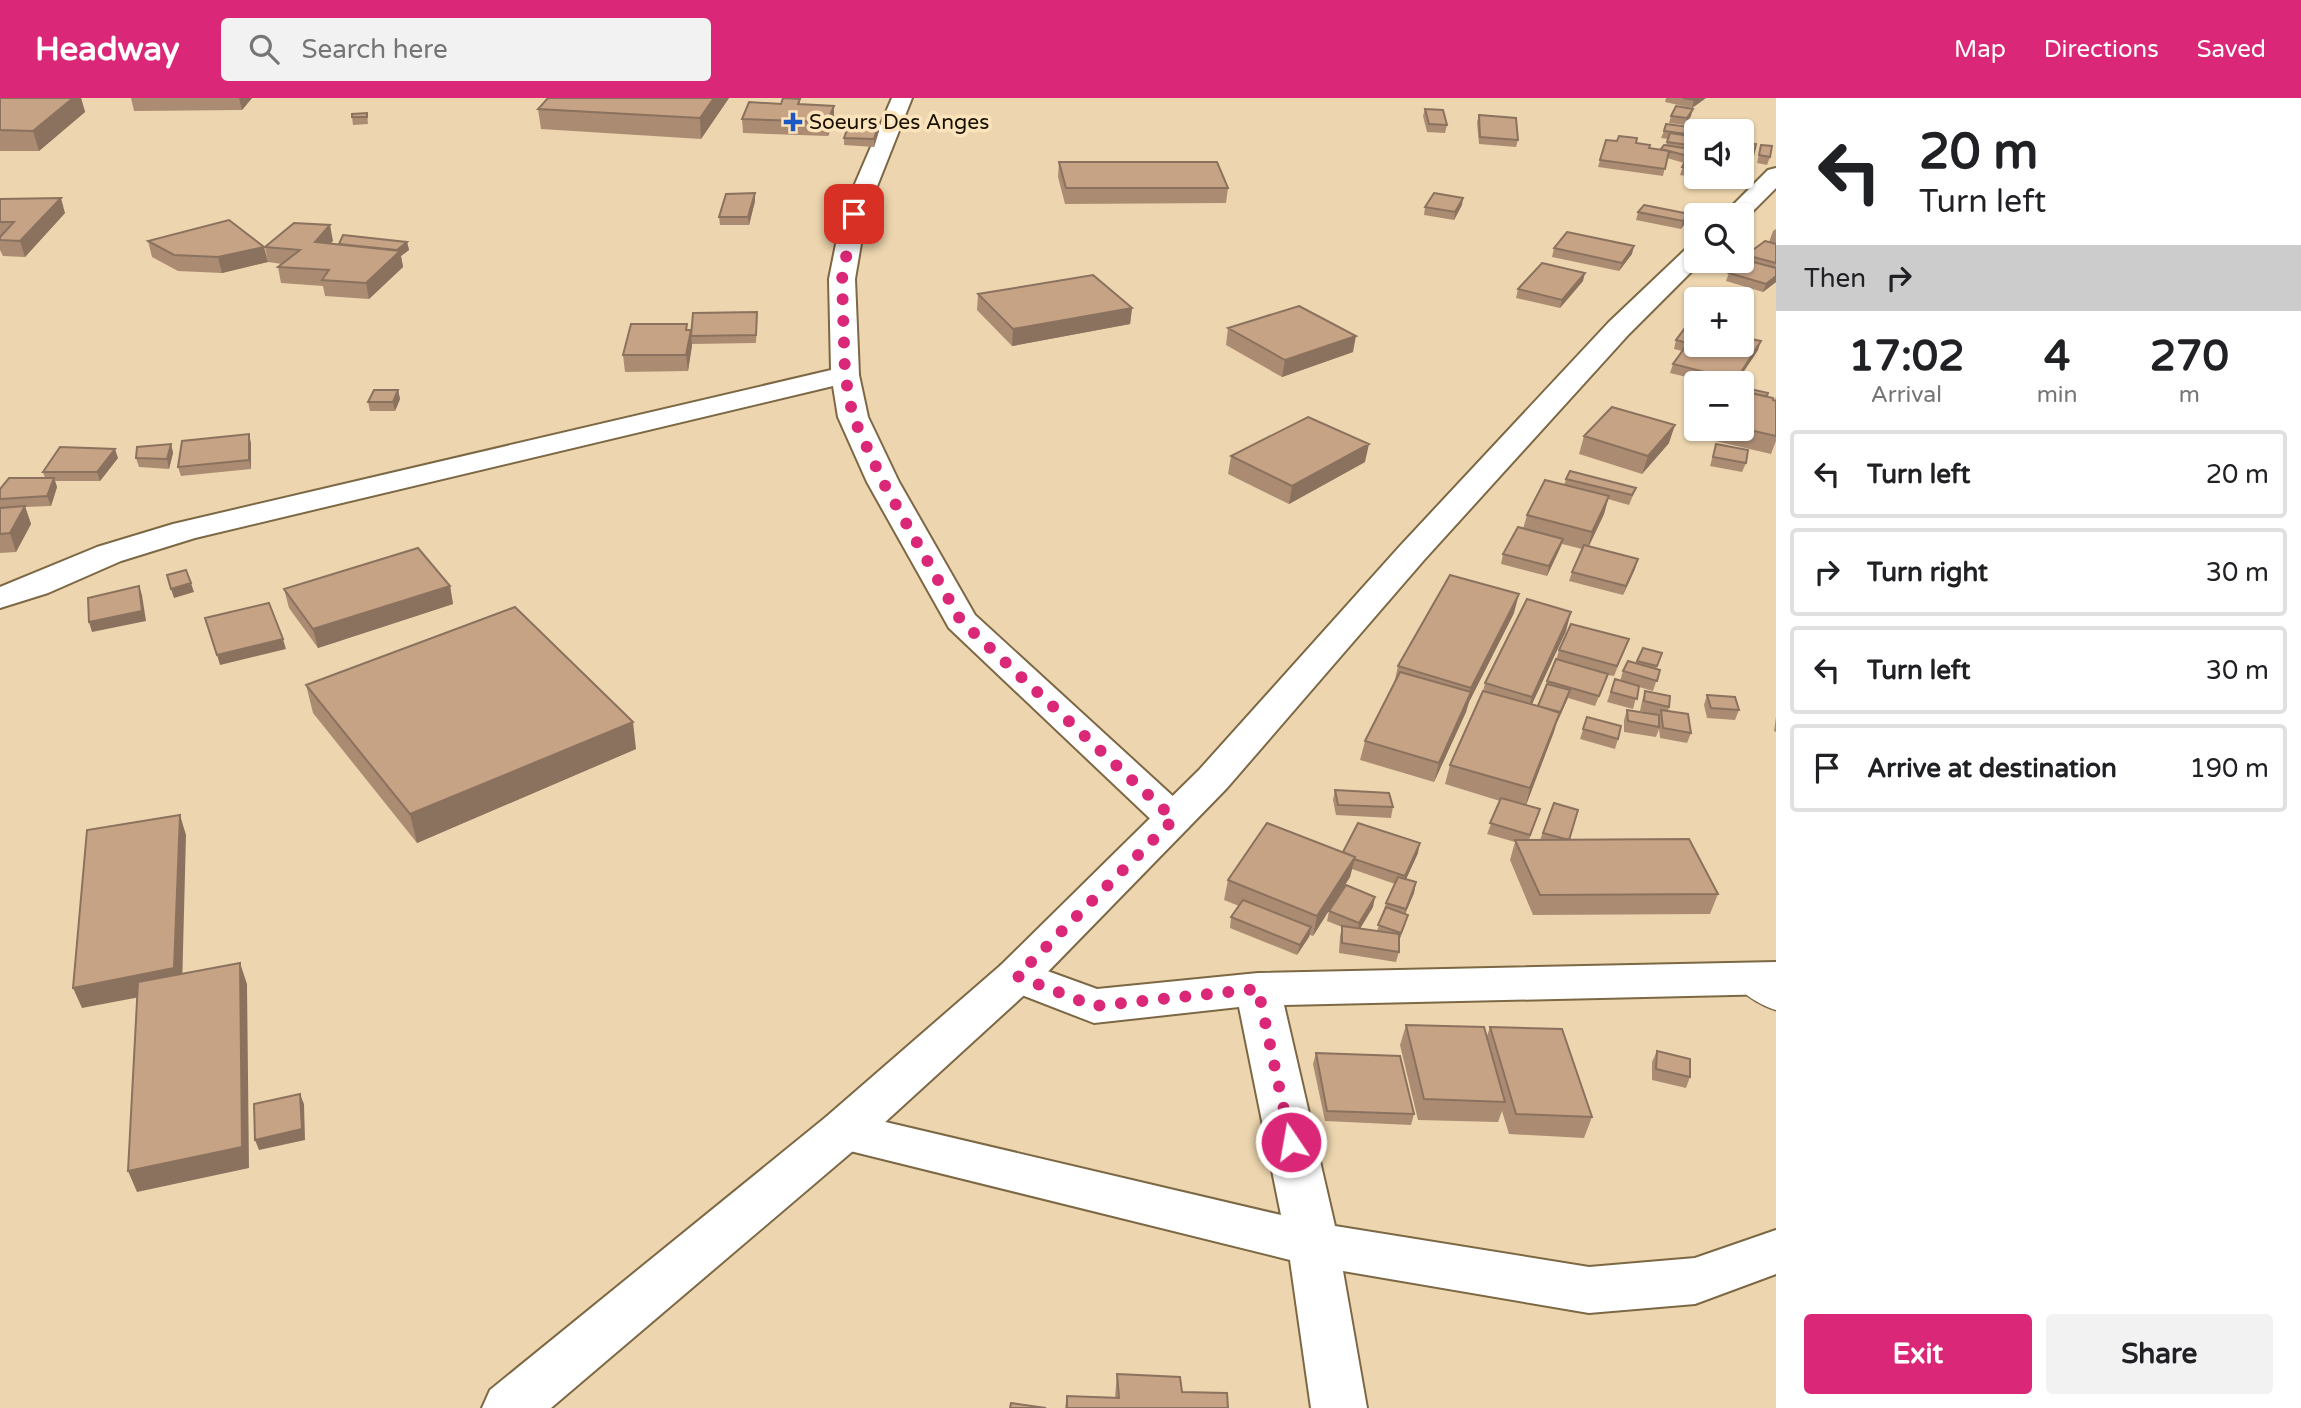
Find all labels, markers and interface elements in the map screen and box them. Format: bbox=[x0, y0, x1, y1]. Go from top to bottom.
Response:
search box bbox=[221, 18, 711, 81]
text: Headway bbox=[35, 30, 179, 69]
icon: search bbox=[245, 30, 283, 68]
text: Search here bbox=[301, 34, 448, 65]
text: Map bbox=[1954, 35, 2006, 64]
text: Directions bbox=[2044, 35, 2159, 64]
text: Saved bbox=[2197, 35, 2266, 64]
place label: Soeurs Des Anges bbox=[809, 110, 989, 135]
marker: Soeurs Des Anges bbox=[783, 112, 803, 132]
map controls bbox=[1684, 119, 1754, 441]
button: sound bbox=[1684, 119, 1754, 189]
text: 20 m bbox=[1919, 123, 2038, 182]
icon: left bbox=[1804, 126, 1895, 217]
text: Turn left bbox=[1919, 183, 2046, 221]
pin bbox=[824, 184, 884, 244]
icon: arrive bbox=[835, 195, 873, 233]
button: search bbox=[1684, 203, 1754, 273]
icon: right bbox=[1880, 259, 1918, 297]
text: Then bbox=[1804, 263, 1866, 294]
button: + bbox=[1684, 287, 1754, 357]
text: 17:02 bbox=[1848, 331, 1965, 382]
text: 4 bbox=[2044, 331, 2070, 382]
text: 270 bbox=[2150, 331, 2229, 382]
button: − bbox=[1684, 371, 1754, 441]
text: Arrival bbox=[1871, 381, 1942, 409]
text: min bbox=[2037, 381, 2078, 409]
text: m bbox=[2179, 381, 2200, 409]
icon: left bbox=[1808, 455, 1846, 493]
text: Turn left bbox=[1867, 459, 1970, 490]
text: 20 m bbox=[2206, 459, 2269, 490]
icon: right bbox=[1808, 553, 1846, 591]
text: Turn right bbox=[1867, 557, 1988, 588]
text: 30 m bbox=[2206, 557, 2269, 588]
icon: left bbox=[1808, 651, 1846, 689]
text: Turn left bbox=[1867, 655, 1970, 686]
text: 30 m bbox=[2206, 655, 2269, 686]
icon: arrive bbox=[1808, 749, 1846, 787]
text: Arrive at destination bbox=[1867, 753, 2117, 784]
text: 190 m bbox=[2189, 753, 2269, 784]
position arrow bbox=[1254, 1105, 1328, 1179]
button: Exit bbox=[1804, 1314, 2032, 1394]
button: Share bbox=[2046, 1314, 2273, 1394]

